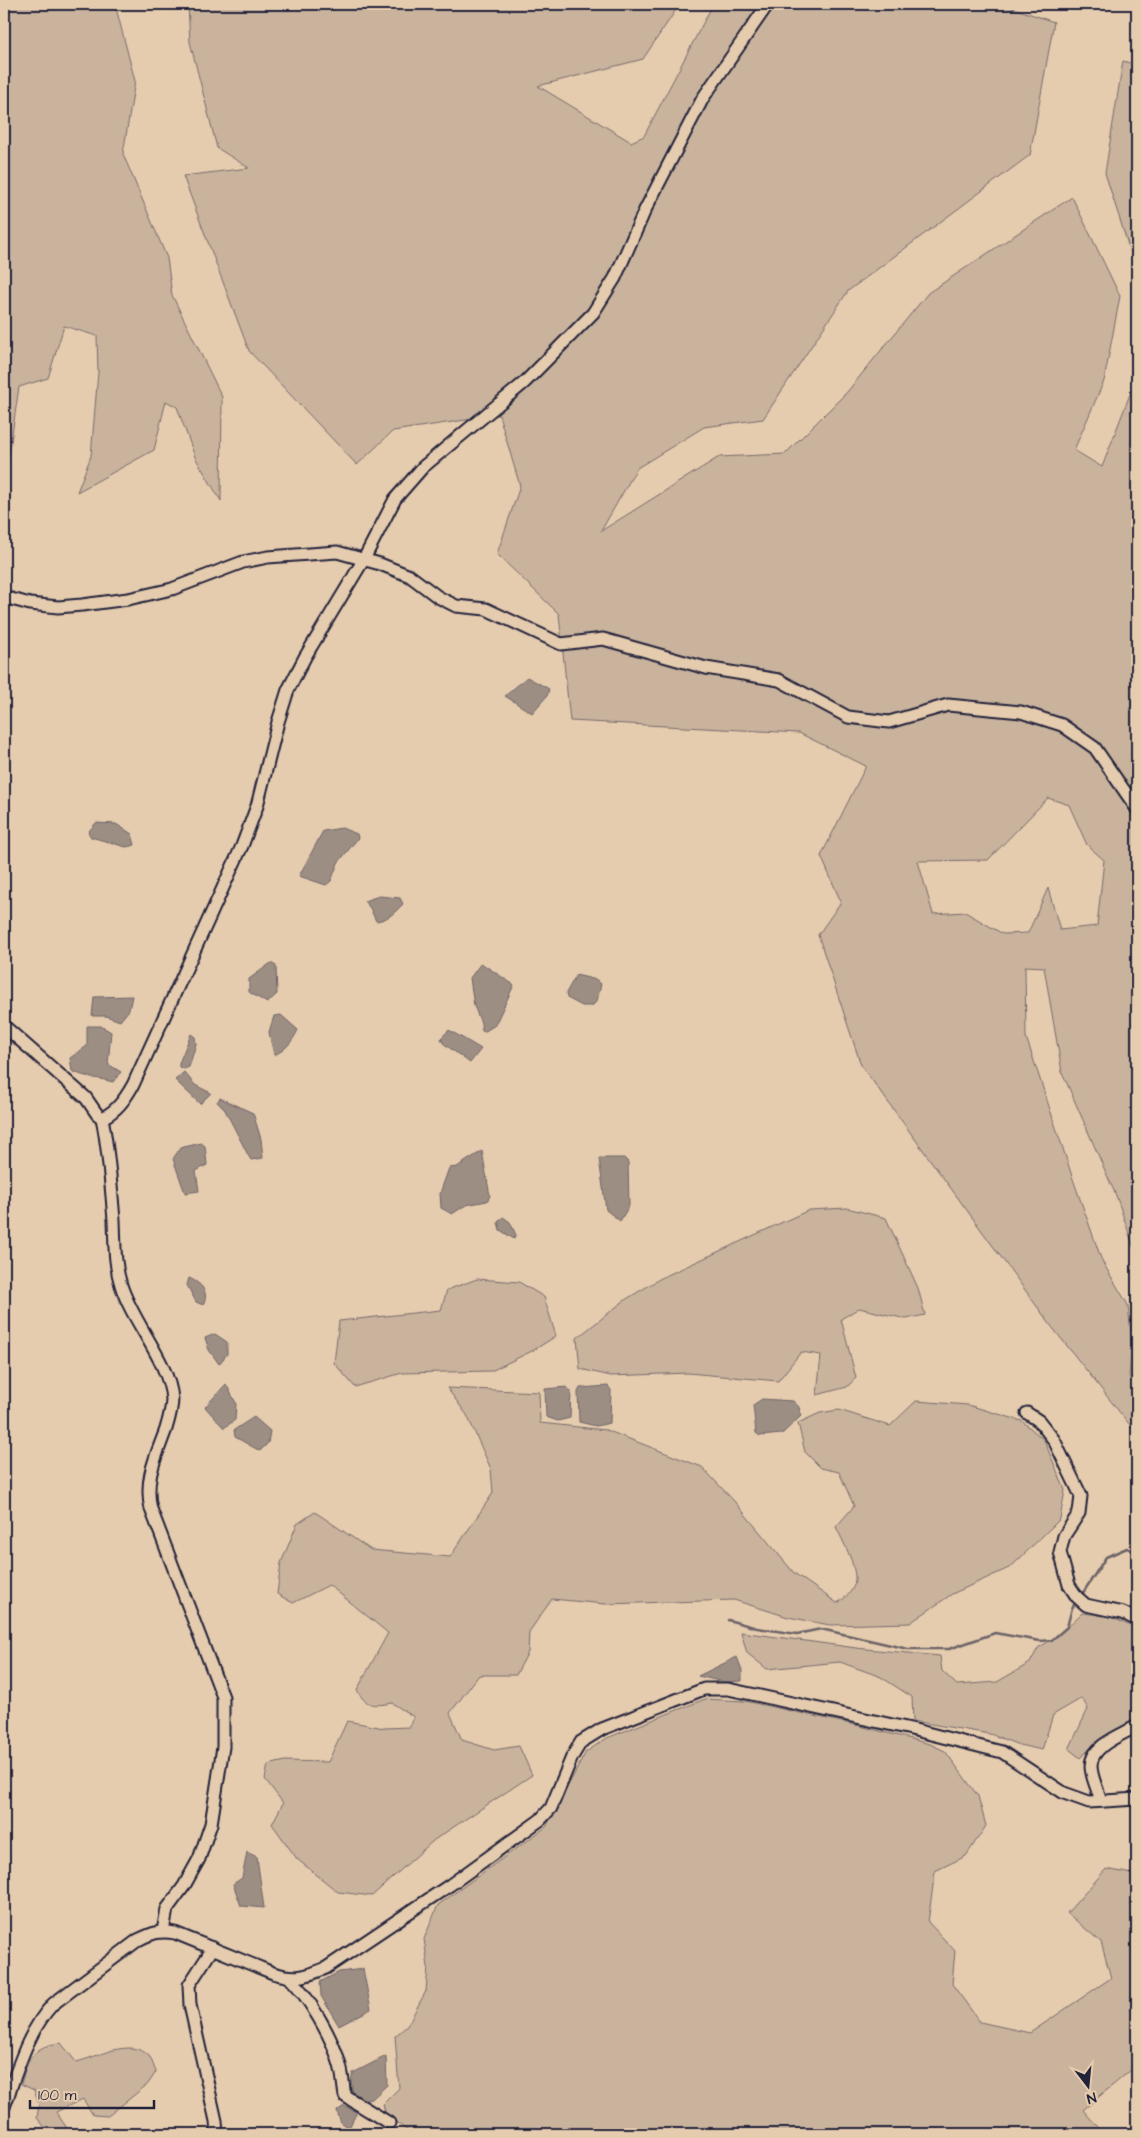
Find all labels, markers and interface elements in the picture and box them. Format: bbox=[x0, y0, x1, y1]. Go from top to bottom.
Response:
north arrow bbox=[1064, 2060, 1114, 2110]
scale bar bbox=[30, 2078, 154, 2110]
text: 100 m bbox=[38, 2085, 77, 2106]
text: N bbox=[1084, 2087, 1098, 2108]

